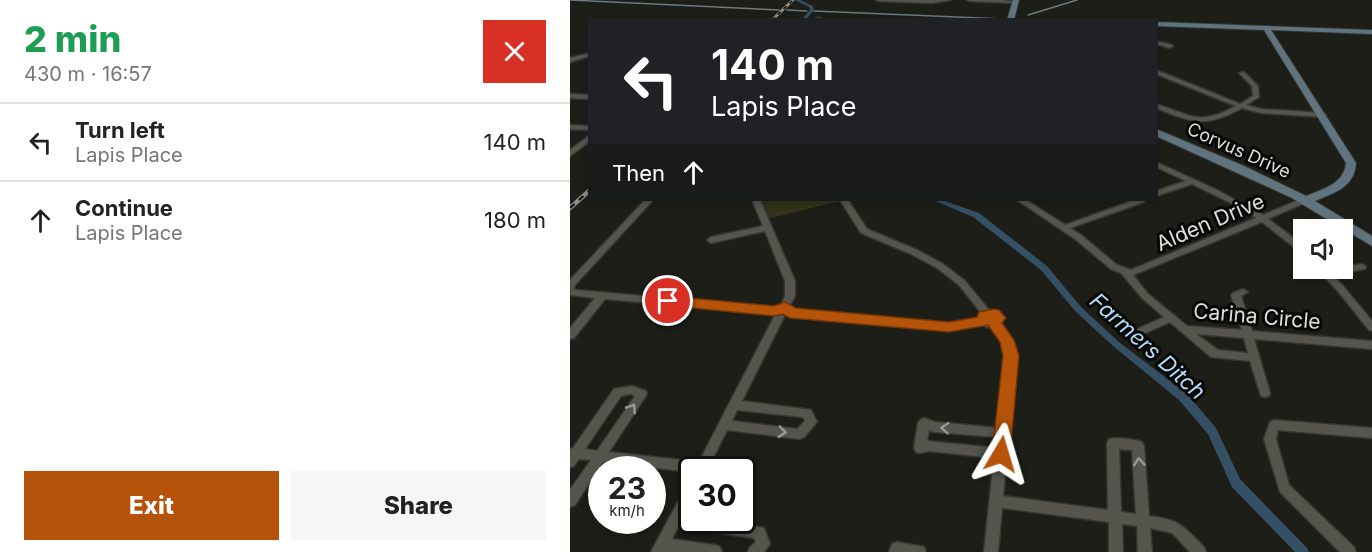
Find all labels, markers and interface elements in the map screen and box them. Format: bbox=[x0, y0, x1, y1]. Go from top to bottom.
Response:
text: 2 min bbox=[24, 17, 121, 61]
button: close bbox=[483, 20, 546, 83]
text: 140 m bbox=[711, 39, 834, 90]
icon: left bbox=[612, 42, 690, 120]
text: 430 m · 16:57 bbox=[24, 62, 152, 86]
text: Lapis Place bbox=[711, 90, 856, 123]
text: Turn left bbox=[75, 117, 165, 143]
street label: Corvus Drive bbox=[1184, 118, 1294, 182]
icon: left bbox=[24, 126, 57, 159]
text: 140 m bbox=[484, 129, 546, 155]
text: Lapis Place bbox=[75, 143, 183, 167]
icon: ahead bbox=[677, 156, 710, 189]
text: Then bbox=[612, 160, 665, 186]
street label: Alden Drive bbox=[1152, 188, 1268, 256]
text: Continue bbox=[75, 195, 173, 221]
icon: ahead bbox=[24, 204, 57, 237]
text: 180 m bbox=[484, 207, 546, 233]
map controls bbox=[1293, 219, 1353, 279]
button: sound bbox=[1293, 219, 1353, 279]
text: Lapis Place bbox=[75, 221, 183, 245]
pin bbox=[642, 275, 693, 326]
icon: arrive bbox=[651, 284, 684, 317]
water label: Farmers Ditch bbox=[1085, 287, 1211, 405]
street label: Carina Circle bbox=[1192, 298, 1322, 334]
one-way arrow bbox=[624, 404, 636, 414]
one-way arrow bbox=[941, 422, 950, 435]
position arrow bbox=[969, 422, 1033, 486]
one-way arrow bbox=[778, 425, 787, 438]
speed limit sign: 30 bbox=[678, 456, 756, 534]
one-way arrow bbox=[1133, 458, 1146, 467]
text: 23 bbox=[608, 470, 646, 506]
button: Exit bbox=[24, 471, 279, 540]
button: Share bbox=[291, 471, 546, 540]
text: km/h bbox=[609, 501, 645, 520]

